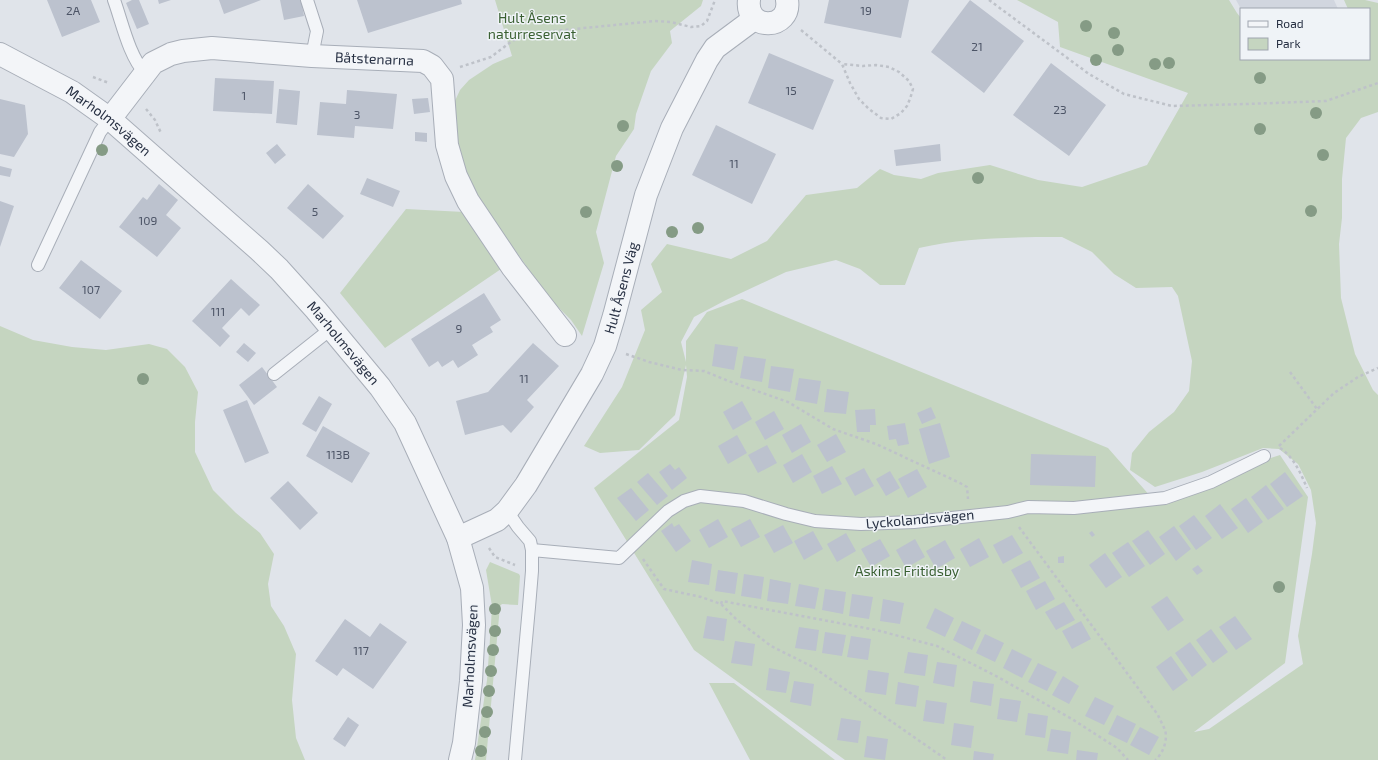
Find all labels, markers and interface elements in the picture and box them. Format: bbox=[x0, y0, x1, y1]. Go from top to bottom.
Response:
house number: 2A bbox=[66, 3, 81, 17]
house number: 19 bbox=[860, 3, 872, 17]
legend bbox=[1240, 8, 1370, 60]
park label: Hult Åsens naturreservat bbox=[488, 9, 576, 42]
text: Road bbox=[1276, 16, 1304, 30]
text: Park bbox=[1276, 36, 1301, 50]
house number: 21 bbox=[971, 39, 983, 53]
street label: Båtstenarna bbox=[335, 48, 414, 69]
street label: Marholmsvägen bbox=[63, 82, 155, 159]
house number: 15 bbox=[785, 83, 797, 97]
house number: 1 bbox=[242, 88, 246, 102]
house number: 23 bbox=[1053, 102, 1067, 116]
house number: 3 bbox=[354, 107, 360, 121]
house number: 11 bbox=[729, 156, 739, 170]
house number: 5 bbox=[312, 204, 318, 218]
house number: 109 bbox=[139, 213, 158, 227]
street label: Hult Åsens Väg bbox=[600, 240, 641, 336]
house number: 107 bbox=[82, 282, 100, 296]
street label: Marholmsvägen bbox=[304, 297, 383, 388]
house number: 111 bbox=[211, 304, 225, 318]
house number: 9 bbox=[456, 321, 463, 335]
house number: 11 bbox=[519, 371, 529, 385]
house number: 113B bbox=[326, 447, 350, 461]
street label: Lyckolandsvägen bbox=[865, 505, 975, 532]
park label: Askims Fritidsby bbox=[855, 562, 960, 579]
street label: Marholmsvägen bbox=[458, 604, 481, 708]
house number: 117 bbox=[353, 643, 369, 657]

